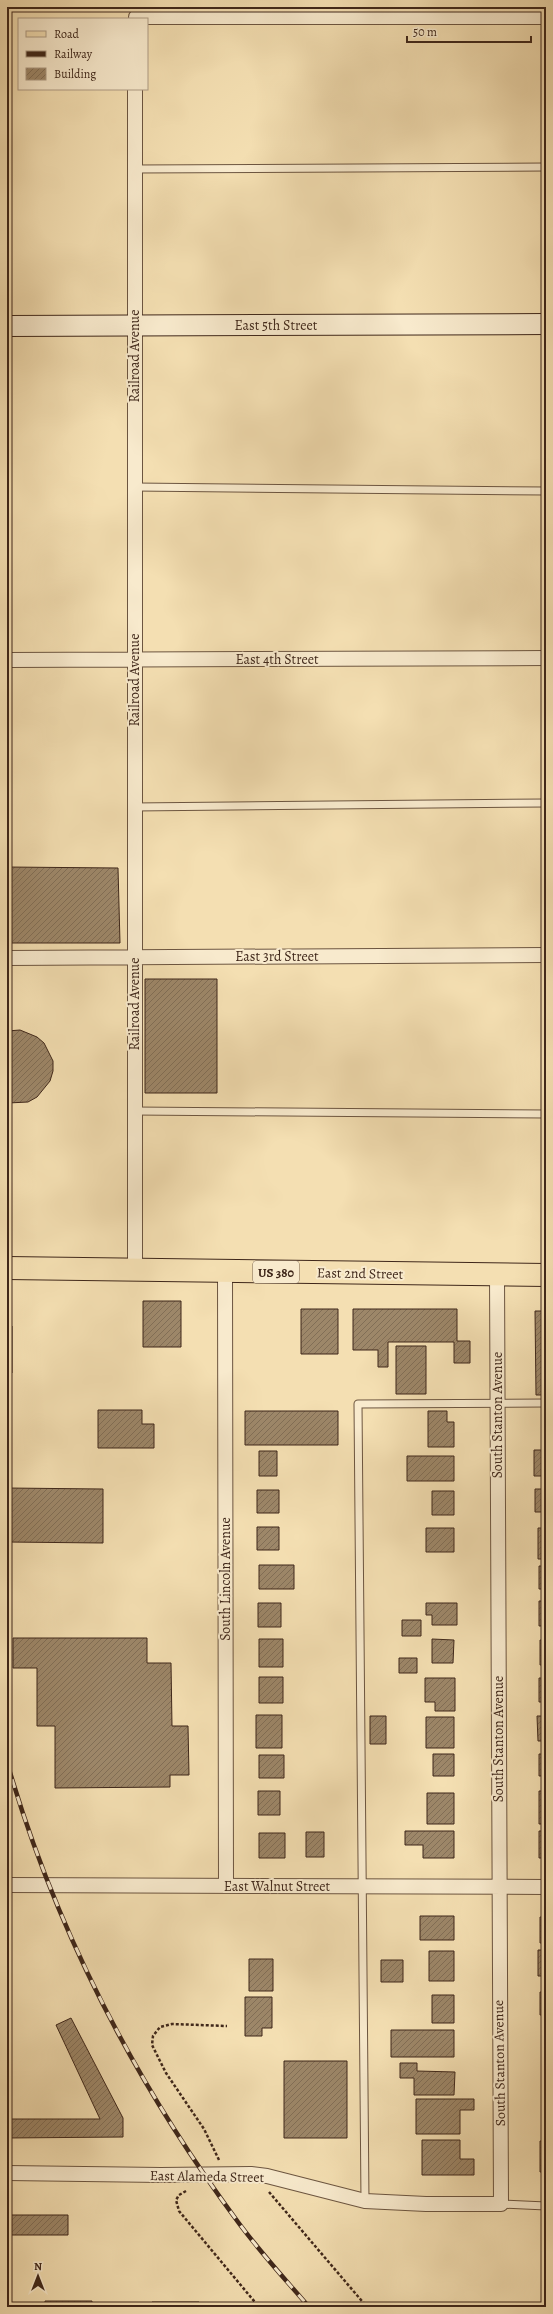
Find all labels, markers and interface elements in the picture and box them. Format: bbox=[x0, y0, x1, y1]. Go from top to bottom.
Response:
legend bbox=[18, 18, 148, 90]
scale bar bbox=[407, 18, 531, 44]
text: 50 m bbox=[413, 24, 437, 40]
text: Road bbox=[54, 26, 80, 42]
text: Railway bbox=[54, 46, 93, 62]
text: Building bbox=[54, 66, 96, 82]
street label: Railroad Avenue bbox=[125, 310, 144, 402]
street label: East 5th Street bbox=[235, 316, 318, 335]
street label: Railroad Avenue bbox=[125, 634, 144, 726]
street label: East 4th Street bbox=[235, 650, 319, 669]
street label: East 3rd Street bbox=[235, 947, 319, 966]
street label: Railroad Avenue bbox=[125, 958, 144, 1050]
road number: US 380 bbox=[253, 1261, 299, 1283]
street label: East 2nd Street bbox=[317, 1263, 404, 1284]
street label: South Stanton Avenue bbox=[488, 1352, 507, 1478]
street label: South Lincoln Avenue bbox=[216, 1517, 235, 1641]
street label: South Stanton Avenue bbox=[489, 1676, 508, 1802]
street label: East Walnut Street bbox=[224, 1877, 331, 1896]
street label: South Stanton Avenue bbox=[489, 2000, 510, 2126]
street label: East Alameda Street bbox=[150, 2166, 265, 2187]
north arrow bbox=[18, 2256, 58, 2296]
text: N bbox=[34, 2259, 42, 2274]

